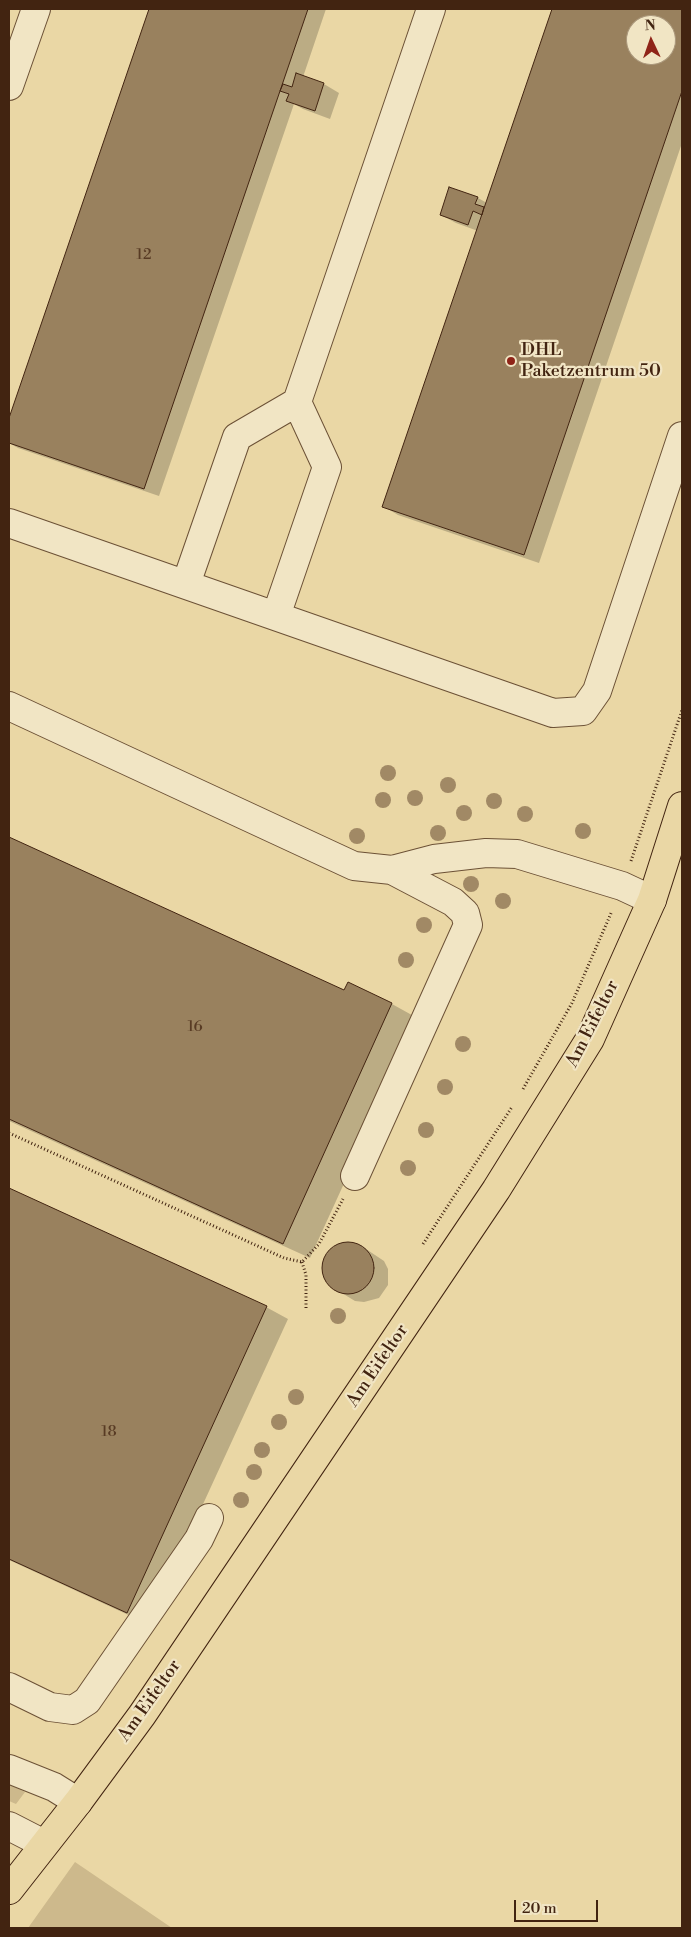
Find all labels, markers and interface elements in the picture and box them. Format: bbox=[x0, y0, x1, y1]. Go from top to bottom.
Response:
north arrow bbox=[626, 15, 676, 65]
text: N bbox=[644, 17, 656, 35]
house number: 12 bbox=[136, 246, 152, 264]
place label: DHL Paketzentrum 50 bbox=[521, 340, 661, 382]
marker: DHL Paketzentrum 50 bbox=[505, 355, 517, 367]
street label: Am Eifeltor bbox=[562, 977, 624, 1071]
house number: 16 bbox=[187, 1018, 203, 1036]
street label: Am Eifeltor bbox=[343, 1321, 413, 1411]
house number: 18 bbox=[101, 1423, 117, 1441]
street label: Am Eifeltor bbox=[114, 1656, 186, 1746]
scale bar bbox=[516, 1890, 600, 1922]
text: 20 m bbox=[522, 1899, 557, 1918]

